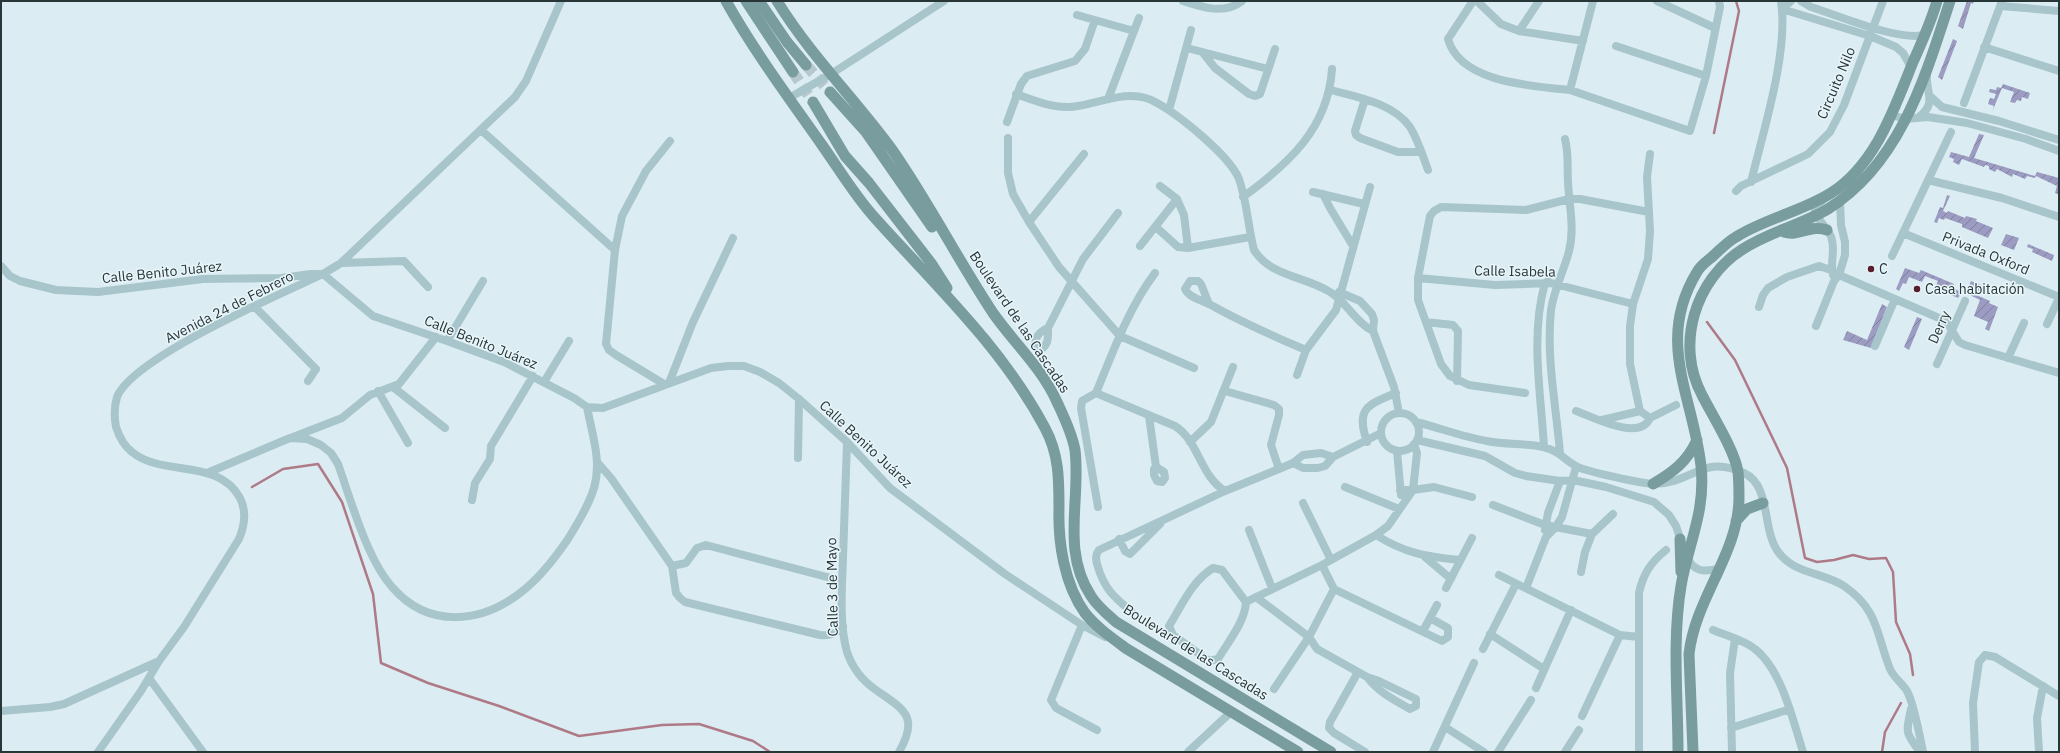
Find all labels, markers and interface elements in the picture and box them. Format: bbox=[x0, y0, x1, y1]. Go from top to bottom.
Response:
street label: Circuito Nilo bbox=[1813, 44, 1859, 122]
street label: Privada Oxford bbox=[1940, 227, 2032, 279]
street label: Boulevard de las Cascadas bbox=[966, 248, 1074, 397]
street label: Calle Benito Juárez bbox=[101, 257, 223, 287]
place label: C bbox=[1879, 260, 1888, 278]
street label: Calle Isabela bbox=[1474, 261, 1557, 281]
marker: C bbox=[1866, 264, 1876, 274]
street label: Avenida 24 de Febrero bbox=[162, 267, 296, 347]
place label: Casa habitación bbox=[1925, 280, 2025, 298]
marker: Casa habitación bbox=[1912, 284, 1922, 294]
street label: Derry bbox=[1924, 308, 1954, 346]
street label: Calle Benito Juárez bbox=[422, 311, 541, 373]
street label: Calle Benito Juárez bbox=[816, 396, 917, 492]
street label: Calle 3 de Mayo bbox=[822, 537, 842, 637]
street label: Boulevard de las Cascadas bbox=[1120, 600, 1272, 704]

